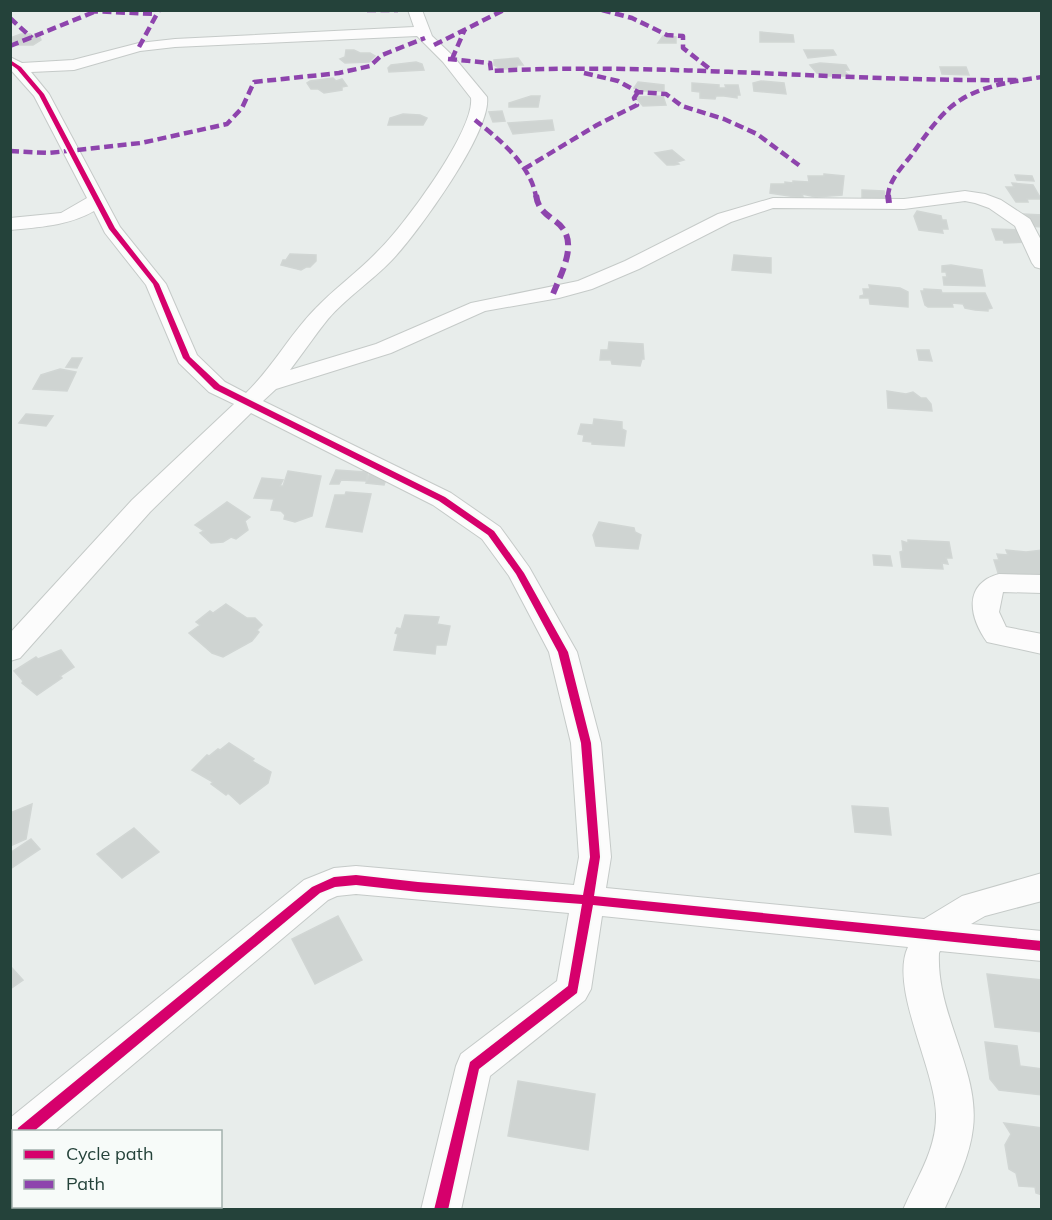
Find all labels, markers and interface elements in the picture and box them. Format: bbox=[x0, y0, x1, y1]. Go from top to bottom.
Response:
legend bbox=[12, 1130, 222, 1208]
text: Cycle path bbox=[66, 1142, 153, 1165]
text: Path bbox=[66, 1172, 105, 1195]

